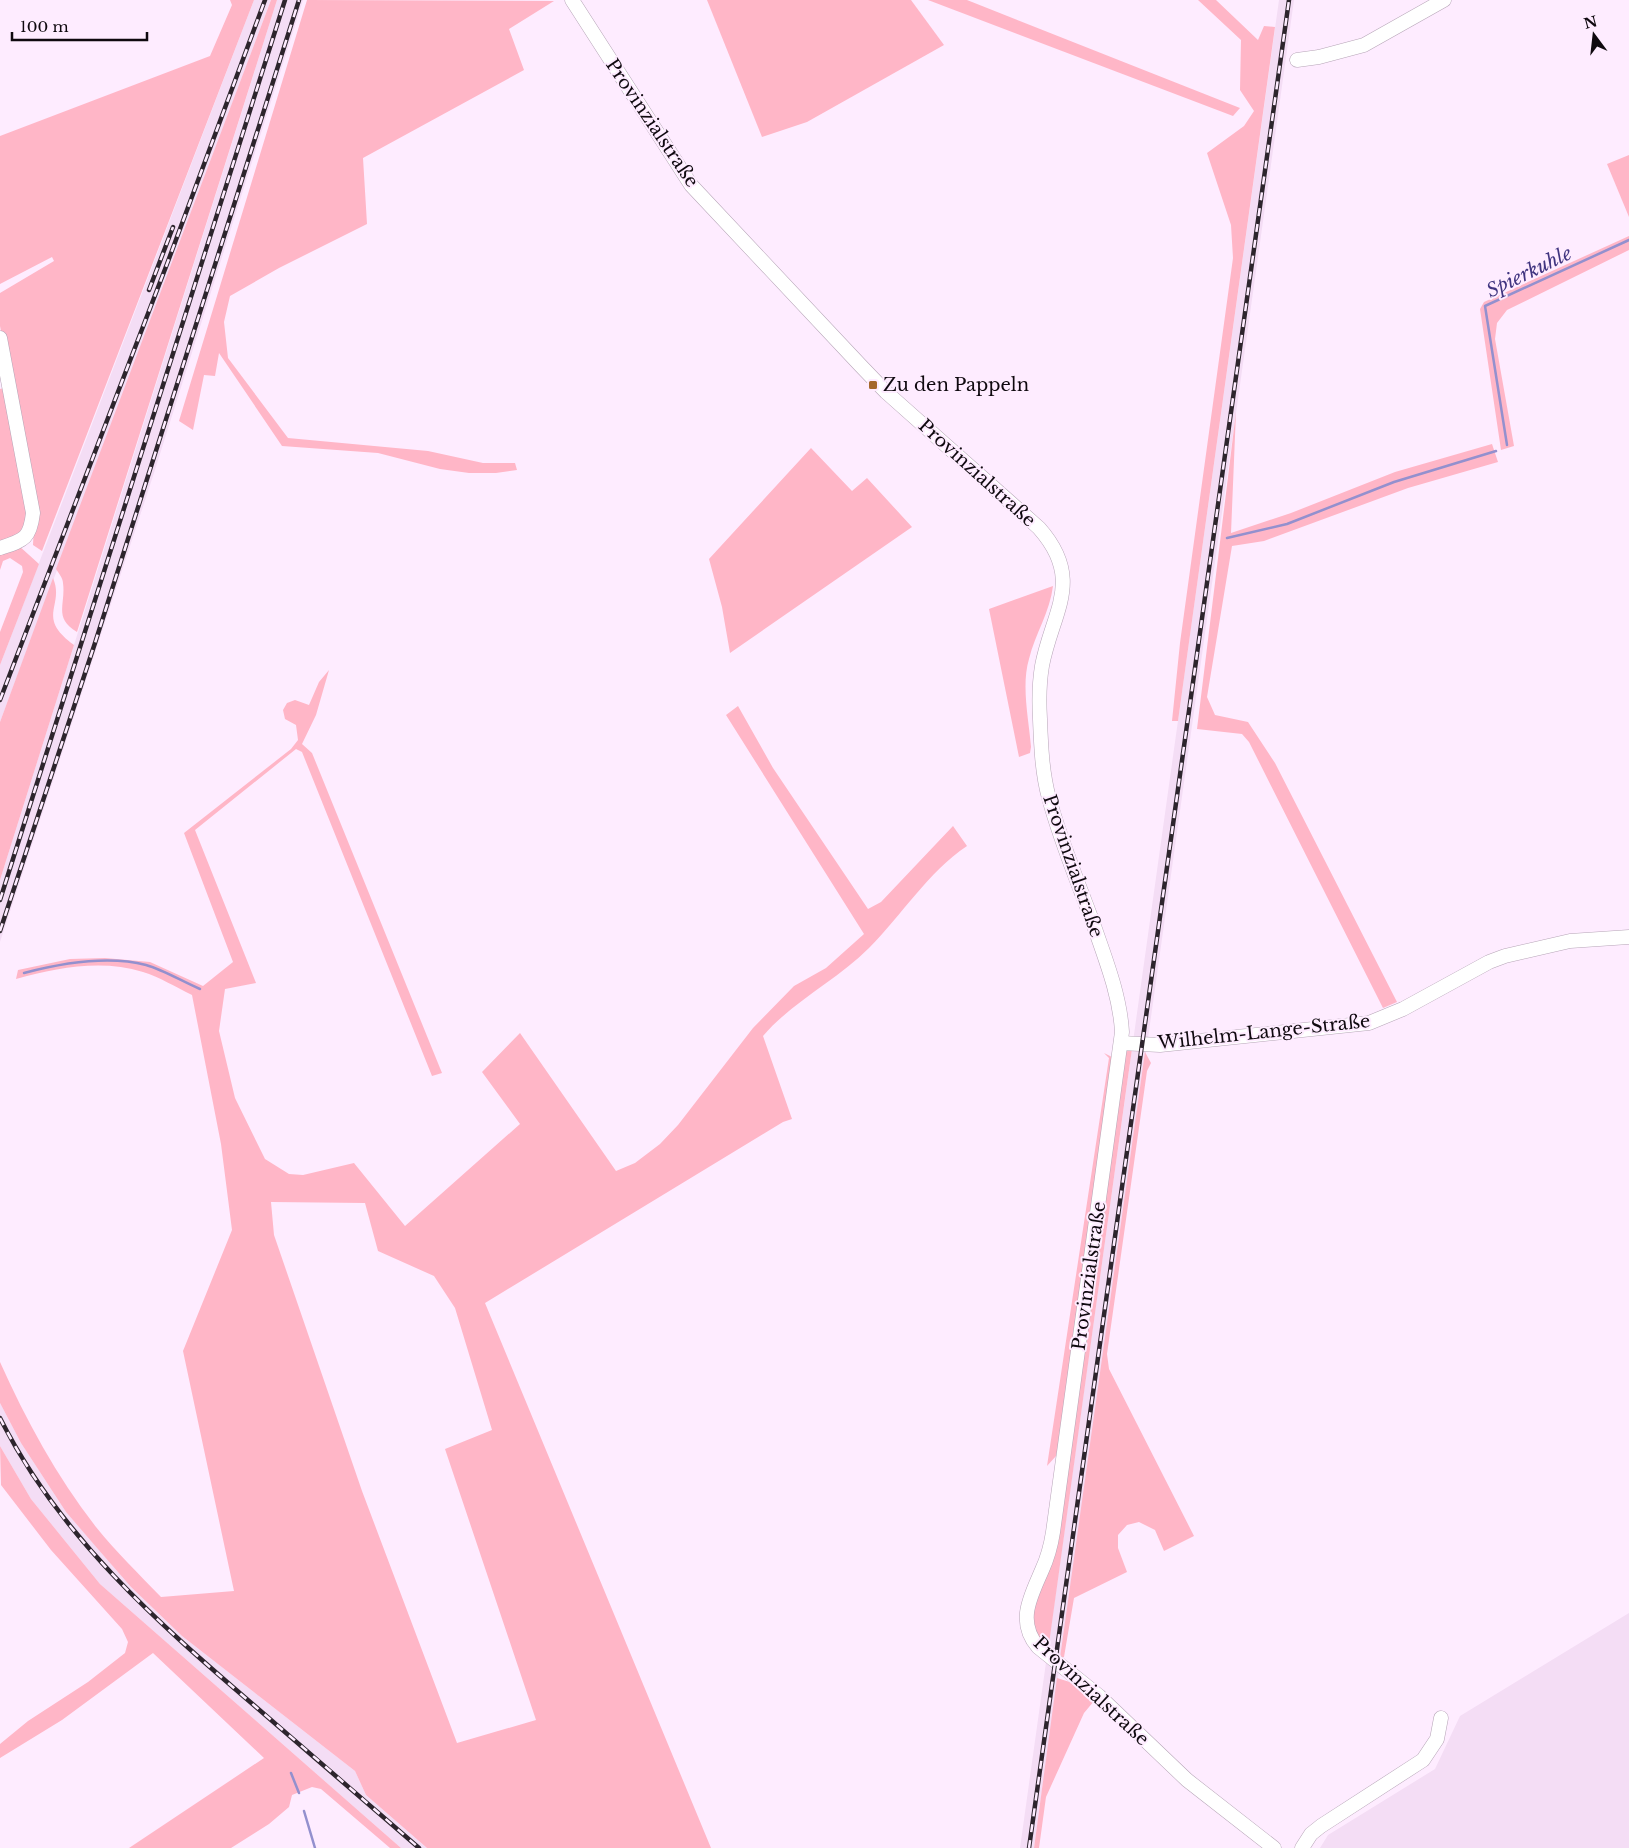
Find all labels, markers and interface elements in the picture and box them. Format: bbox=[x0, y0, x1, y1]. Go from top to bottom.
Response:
scale bar bbox=[12, 10, 148, 42]
north arrow bbox=[1569, 10, 1619, 60]
text: N bbox=[1582, 12, 1599, 33]
text: 100 m bbox=[20, 17, 69, 36]
street label: Provinzialstraße bbox=[601, 55, 703, 191]
water label: Spierkuhle bbox=[1483, 241, 1576, 303]
place label: Zu den Pappeln bbox=[883, 374, 1029, 396]
marker: Zu den Pappeln bbox=[867, 379, 879, 391]
street label: Provinzialstraße bbox=[914, 415, 1040, 531]
street label: Provinzialstraße bbox=[1038, 792, 1108, 940]
street label: Wilhelm-Lange-Straße bbox=[1156, 1010, 1371, 1054]
street label: Provinzialstraße bbox=[1068, 1200, 1110, 1352]
street label: Provinzialstraße bbox=[1029, 1632, 1153, 1750]

